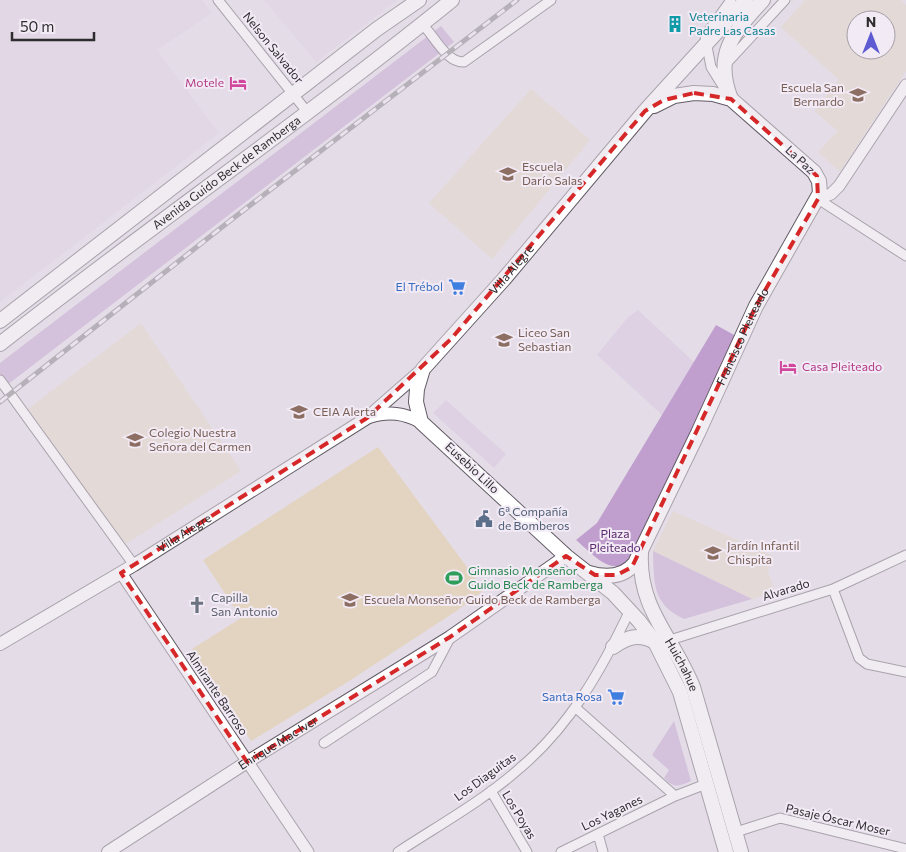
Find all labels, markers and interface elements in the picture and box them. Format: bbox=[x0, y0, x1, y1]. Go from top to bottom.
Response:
street label: Nelson Salvador bbox=[241, 9, 307, 86]
place label: Veterinaria Padre Las Casas bbox=[689, 9, 776, 37]
scale bar bbox=[12, 10, 95, 42]
north arrow bbox=[846, 10, 896, 60]
text: N bbox=[866, 13, 876, 30]
building icon: Veterinaria Padre Las Casas bbox=[665, 14, 685, 34]
text: 50 m bbox=[20, 17, 54, 35]
hotel icon: Motele bbox=[228, 73, 248, 93]
place label: Motele bbox=[185, 75, 224, 89]
place label: Escuela San Bernardo bbox=[781, 80, 844, 108]
school or university icon: Escuela San Bernardo bbox=[848, 85, 868, 105]
street label: Avenida Guido Beck de Ramberga bbox=[149, 112, 303, 232]
street label: La Paz bbox=[783, 142, 818, 176]
place label: Escuela Darío Salas bbox=[522, 159, 583, 187]
school or university icon: Escuela Darío Salas bbox=[498, 164, 518, 184]
street label: Villa Alegre bbox=[486, 241, 536, 297]
supermarket icon: El Trébol bbox=[447, 277, 467, 297]
place label: El Trébol bbox=[396, 279, 443, 293]
street label: Francisco Pleiteado bbox=[713, 285, 771, 387]
place label: Liceo San Sebastian bbox=[518, 325, 571, 353]
school or university icon: Liceo San Sebastian bbox=[494, 330, 514, 350]
hotel icon: Casa Pleiteado bbox=[778, 357, 798, 377]
place label: Casa Pleiteado bbox=[802, 359, 882, 373]
school or university icon: CEIA Alerta bbox=[289, 402, 309, 422]
place label: CEIA Alerta bbox=[313, 404, 376, 418]
place label: Colegio Nuestra Señora del Carmen bbox=[149, 425, 251, 453]
school or university icon: Colegio Nuestra Señora del Carmen bbox=[125, 430, 145, 450]
street label: Eusebio Lillo bbox=[443, 439, 503, 496]
place label: 6ª Compañía de Bomberos bbox=[498, 504, 569, 532]
public building icon: 6ª Compañía de Bomberos bbox=[474, 509, 494, 529]
street label: Villa Alegre bbox=[154, 510, 213, 555]
park label: Plaza Pleiteado bbox=[589, 526, 641, 554]
place label: Jardín Infantil Chispita bbox=[727, 538, 800, 566]
school or university icon: Jardín Infantil Chispita bbox=[703, 543, 723, 563]
place label: Gimnasio Monseñor Guido Beck de Ramberga bbox=[468, 563, 603, 591]
sports icon: Gimnasio Monseñor Guido Beck de Ramberga bbox=[444, 568, 464, 588]
street label: Alvarado bbox=[760, 575, 811, 603]
place label: Capilla San Antonio bbox=[211, 590, 278, 618]
school or university icon: Escuela Monseñor Guido Beck de Ramberga bbox=[340, 590, 360, 610]
place label: Escuela Monseñor Guido Beck de Ramberga bbox=[364, 592, 601, 606]
church icon: Capilla San Antonio bbox=[187, 595, 207, 615]
street label: Huichahue bbox=[663, 635, 702, 693]
street label: Almirante Barroso bbox=[184, 647, 251, 738]
supermarket icon: Santa Rosa bbox=[606, 687, 626, 707]
place label: Santa Rosa bbox=[542, 689, 602, 703]
street label: Enrique Mac Iver bbox=[235, 712, 320, 772]
street label: Los Diaguitas bbox=[451, 749, 518, 803]
street label: Los Poyas bbox=[500, 788, 540, 841]
street label: Los Yaganes bbox=[579, 791, 644, 833]
street label: Pasaje Óscar Moser bbox=[785, 800, 892, 838]

